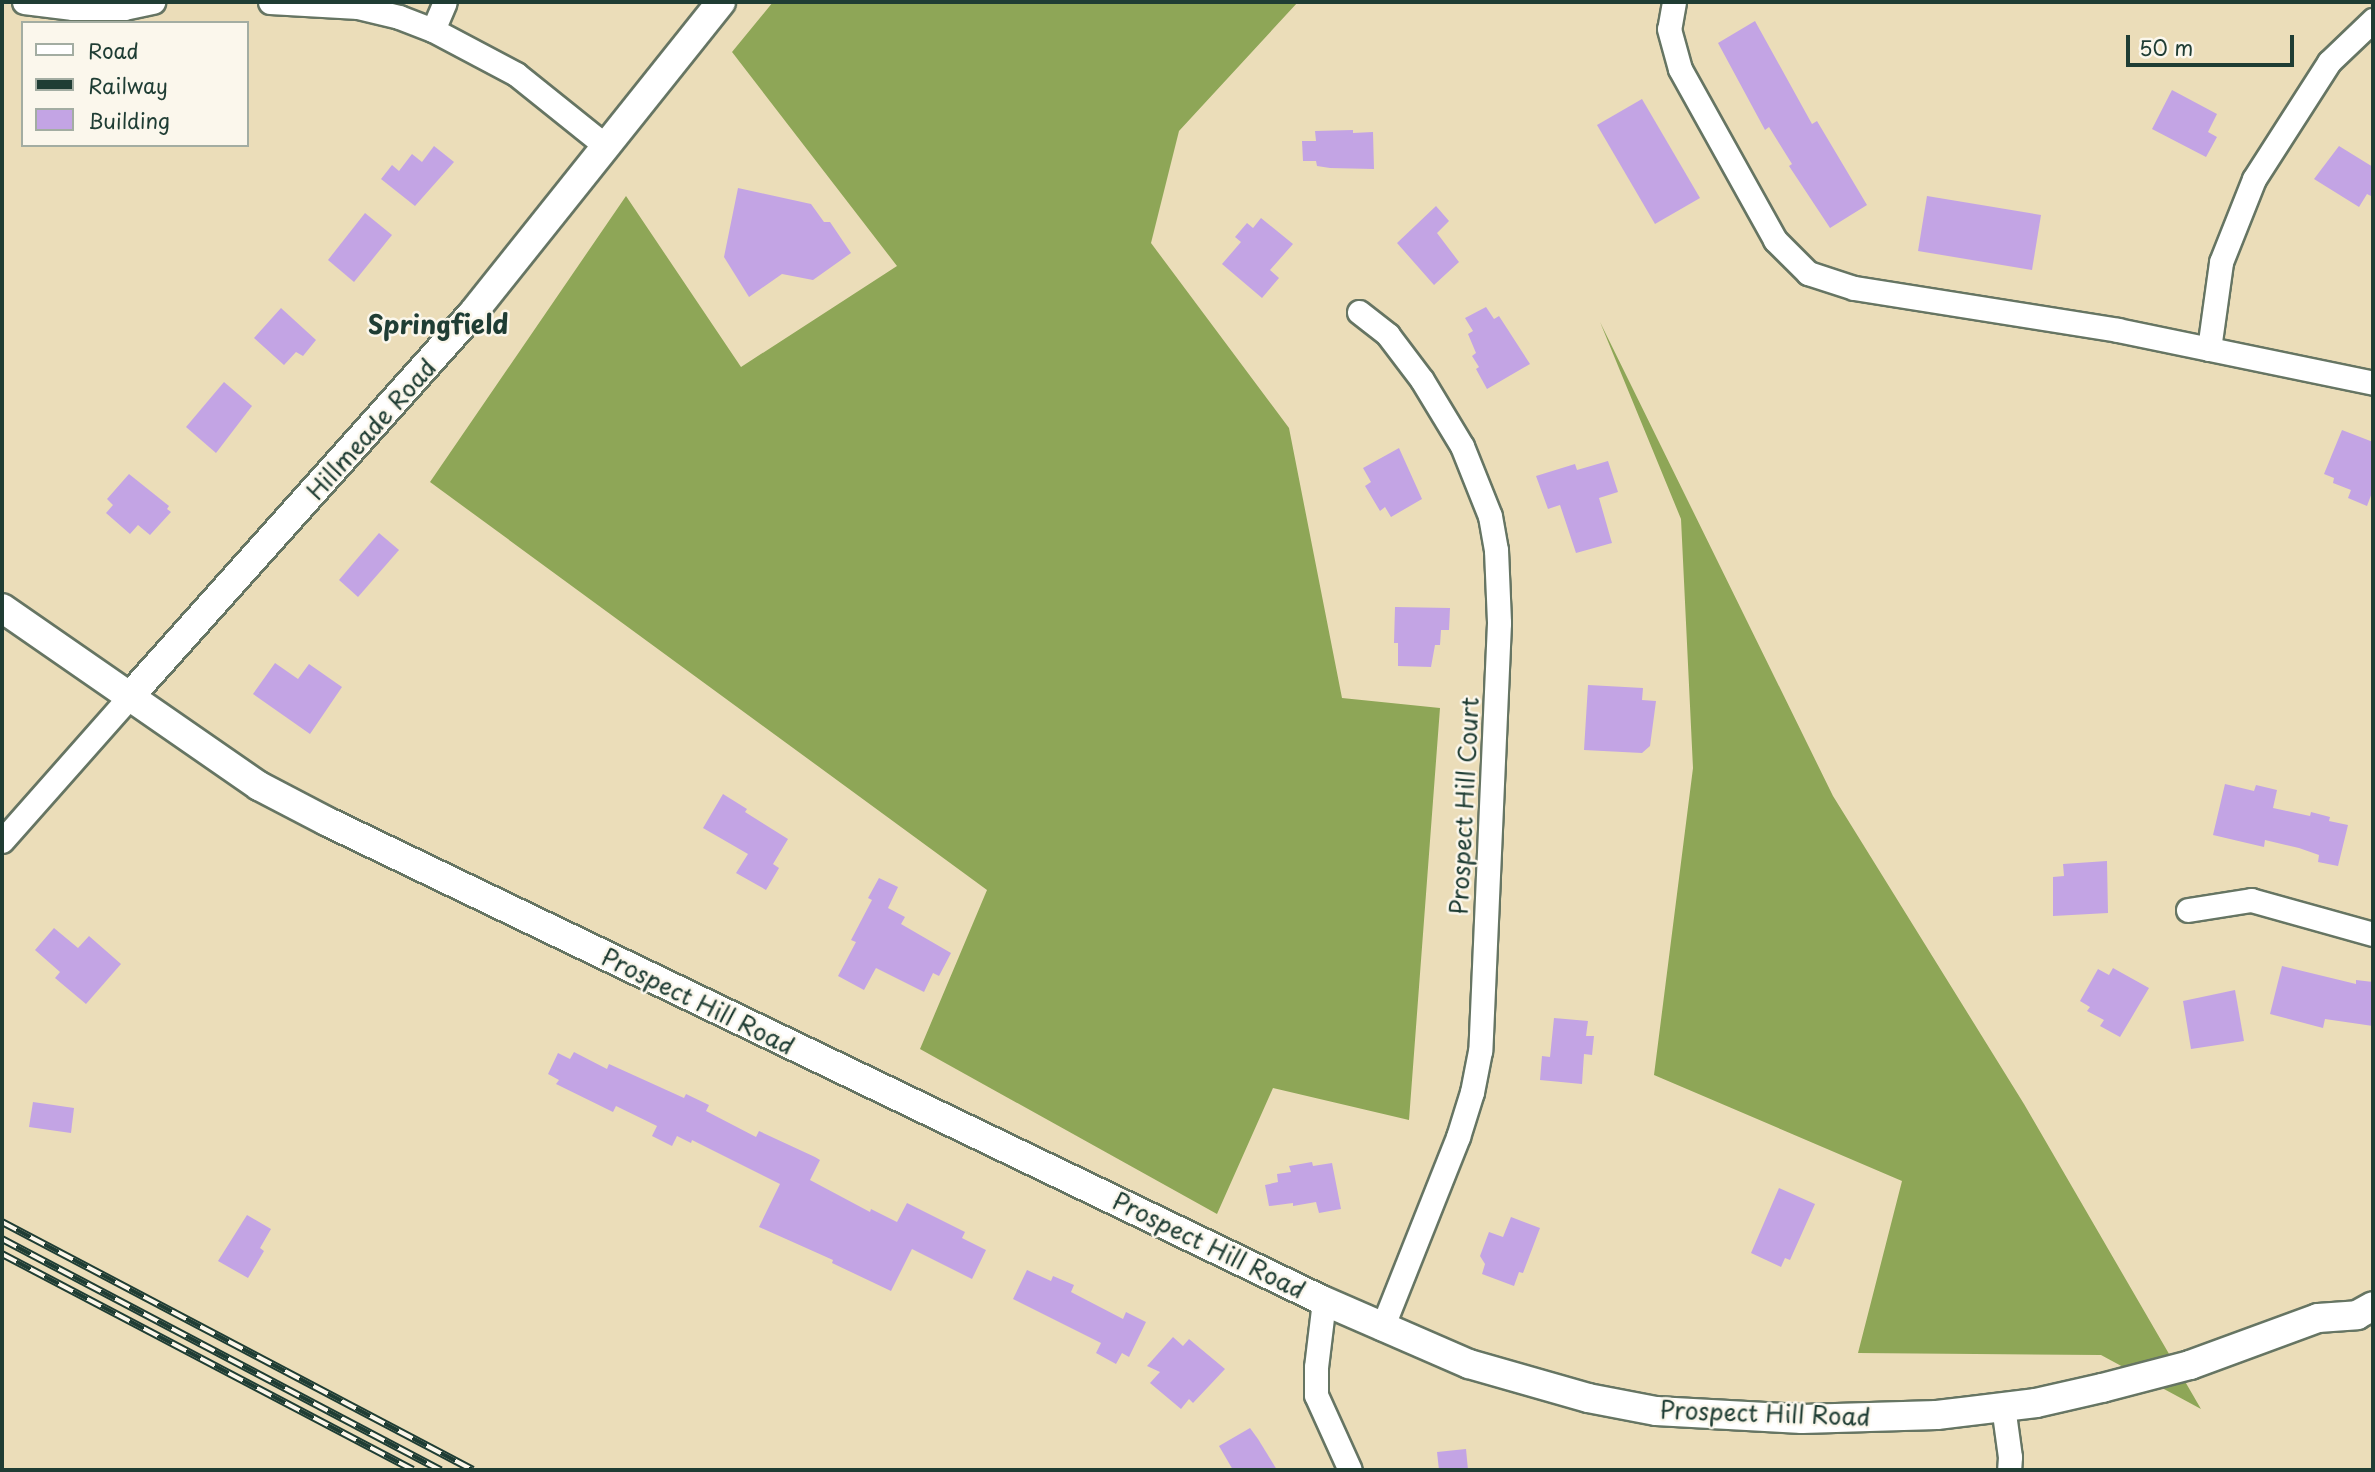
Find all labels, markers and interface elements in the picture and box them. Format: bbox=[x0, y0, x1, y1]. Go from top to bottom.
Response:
legend bbox=[21, 21, 248, 147]
scale bar bbox=[2130, 21, 2298, 65]
text: 50 m bbox=[2139, 31, 2193, 63]
text: Road bbox=[88, 34, 139, 66]
text: Railway bbox=[88, 69, 168, 101]
text: Building bbox=[88, 104, 170, 136]
district label: Springfield bbox=[368, 308, 508, 340]
street label: Hillmeade Road bbox=[300, 353, 442, 505]
street label: Prospect Hill Court bbox=[1444, 696, 1484, 916]
street label: Prospect Hill Road bbox=[597, 942, 799, 1060]
street label: Prospect Hill Road bbox=[1108, 1186, 1310, 1304]
street label: Prospect Hill Road bbox=[1659, 1395, 1871, 1431]

